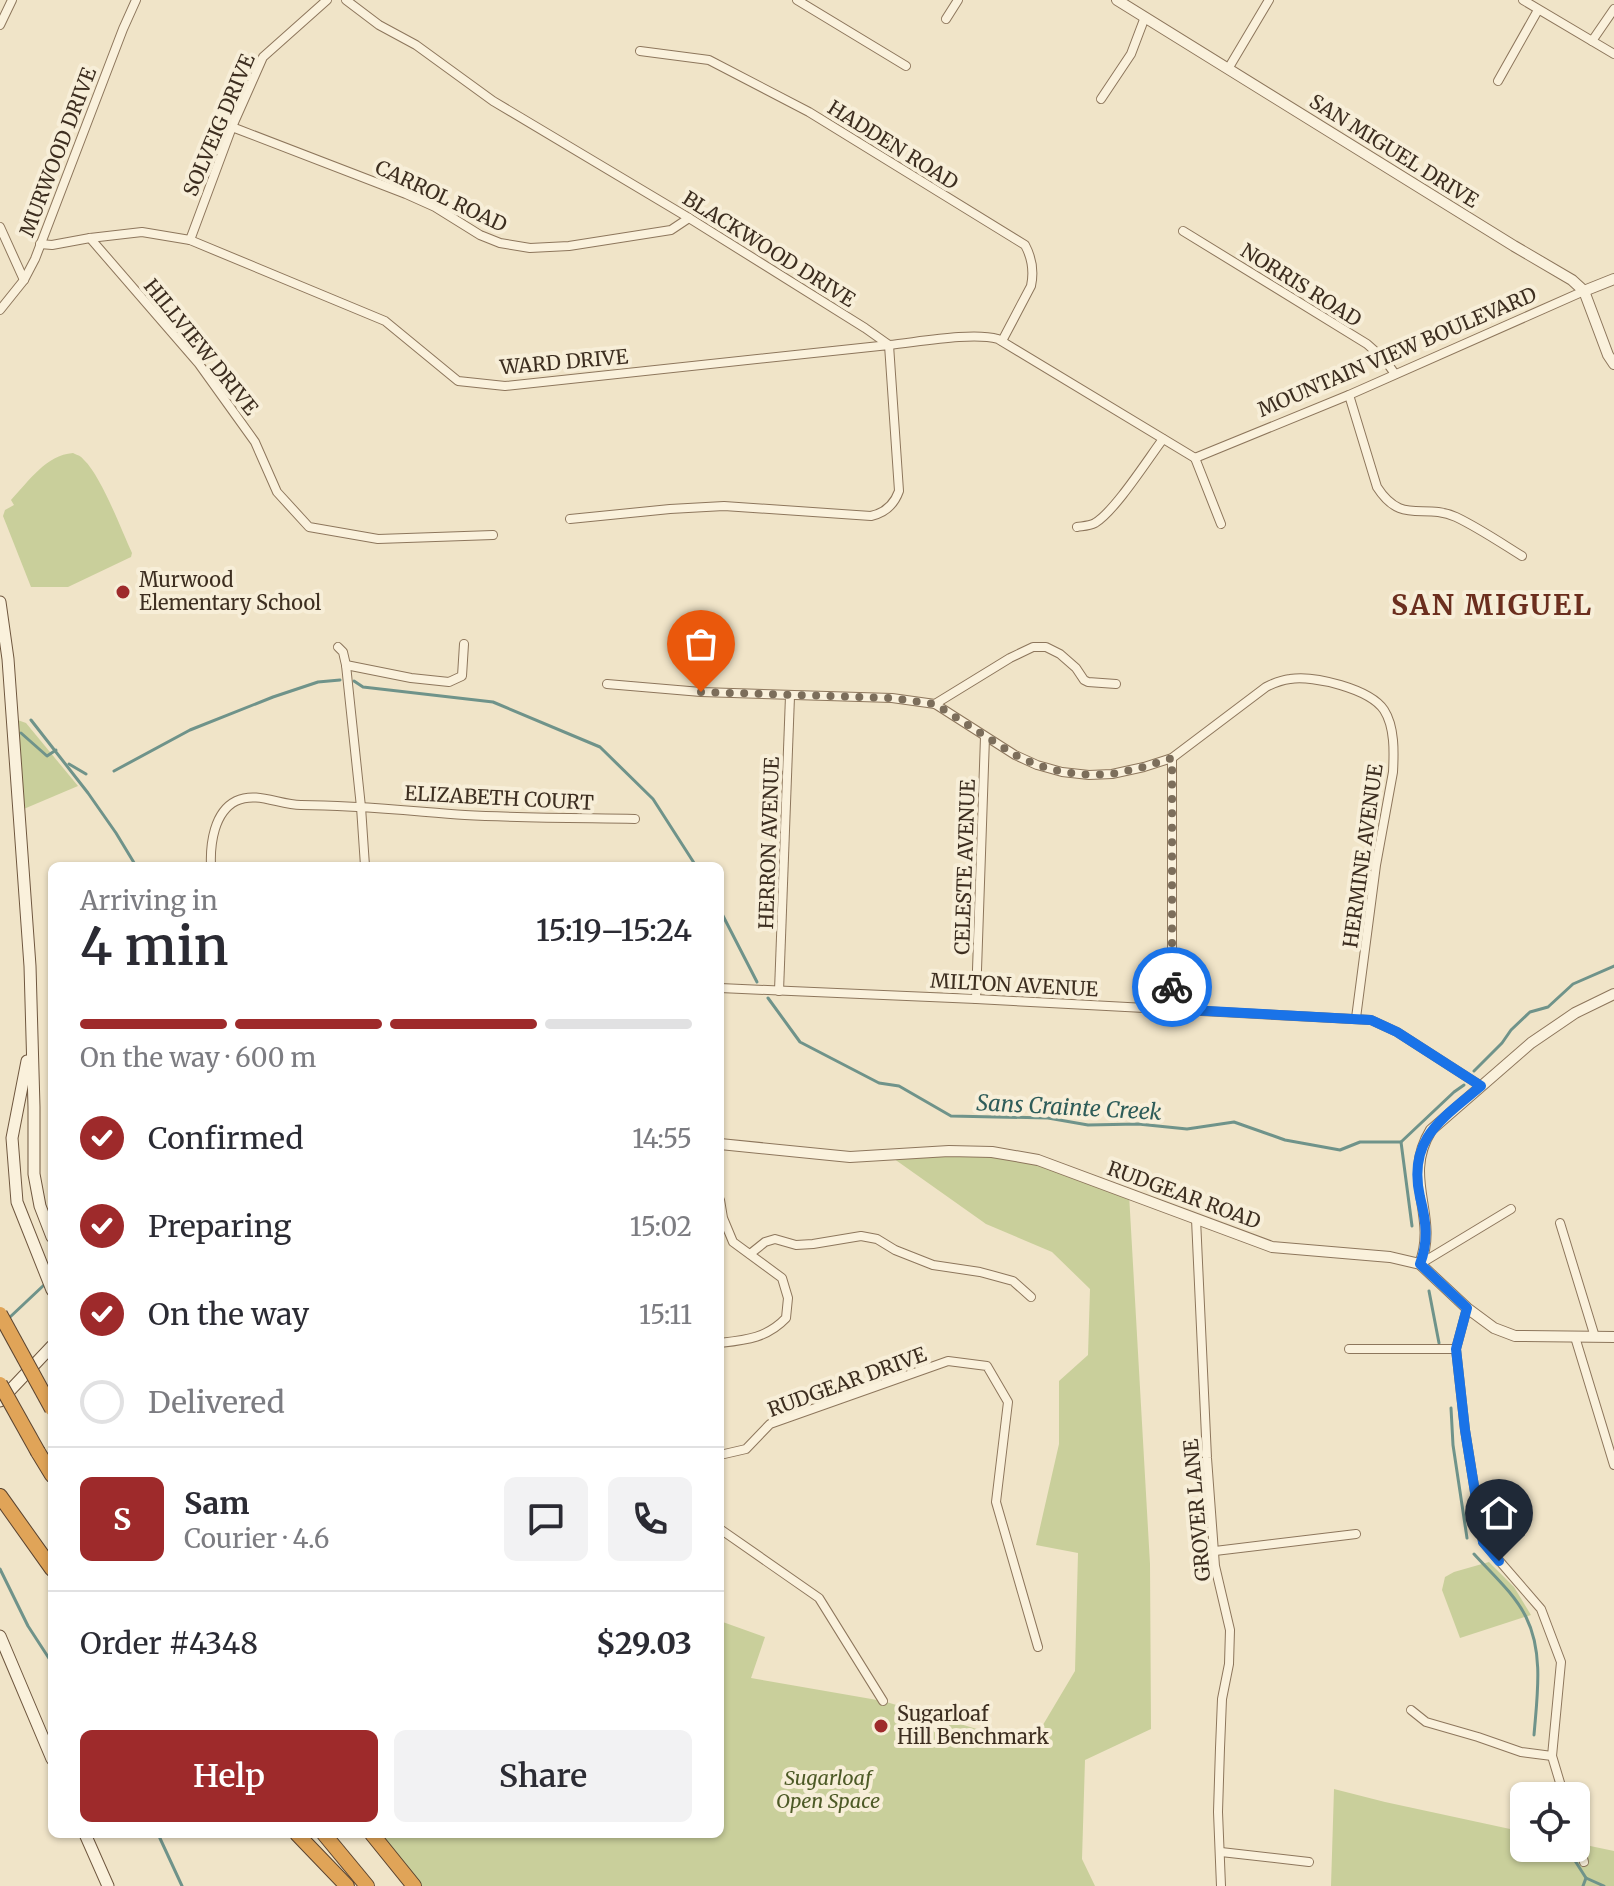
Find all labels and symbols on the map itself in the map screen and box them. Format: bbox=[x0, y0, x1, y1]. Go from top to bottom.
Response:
street label: SOLVEIG DRIVE bbox=[177, 50, 260, 200]
street label: MURWOOD DRIVE bbox=[14, 63, 101, 240]
street label: SAN MIGUEL DRIVE bbox=[1305, 88, 1484, 213]
street label: HADDEN ROAD bbox=[823, 94, 963, 195]
street label: CARROL ROAD bbox=[371, 154, 511, 237]
street label: BLACKWOOD DRIVE bbox=[678, 185, 860, 312]
street label: NORRIS ROAD bbox=[1236, 237, 1366, 332]
street label: HILLVIEW DRIVE bbox=[139, 274, 264, 420]
street label: MOUNTAIN VIEW BOULEVARD bbox=[1254, 281, 1540, 422]
street label: WARD DRIVE bbox=[498, 343, 629, 380]
place label: Murwood Elementary School bbox=[139, 567, 321, 615]
marker: Murwood Elementary School bbox=[114, 583, 132, 601]
district label: SAN MIGUEL bbox=[1391, 587, 1593, 623]
pin bbox=[667, 610, 735, 692]
street label: HERRON AVENUE bbox=[753, 756, 784, 930]
street label: HERMINE AVENUE bbox=[1337, 762, 1388, 949]
street label: CELESTE AVENUE bbox=[949, 778, 980, 955]
street label: ELIZABETH COURT bbox=[404, 780, 594, 815]
courier bbox=[1132, 947, 1212, 1027]
street label: MILTON AVENUE bbox=[929, 968, 1099, 1001]
water label: Sans Crainte Creek bbox=[976, 1088, 1162, 1126]
street label: RUDGEAR ROAD bbox=[1104, 1155, 1264, 1234]
street label: RUDGEAR DRIVE bbox=[764, 1341, 930, 1422]
street label: GROVER LANE bbox=[1178, 1438, 1215, 1582]
pin bbox=[1465, 1479, 1533, 1561]
place label: Sugarloaf Hill Benchmark bbox=[897, 1701, 1049, 1749]
marker: Sugarloaf Hill Benchmark bbox=[872, 1717, 890, 1735]
park label: Sugarloaf Open Space bbox=[776, 1765, 880, 1813]

